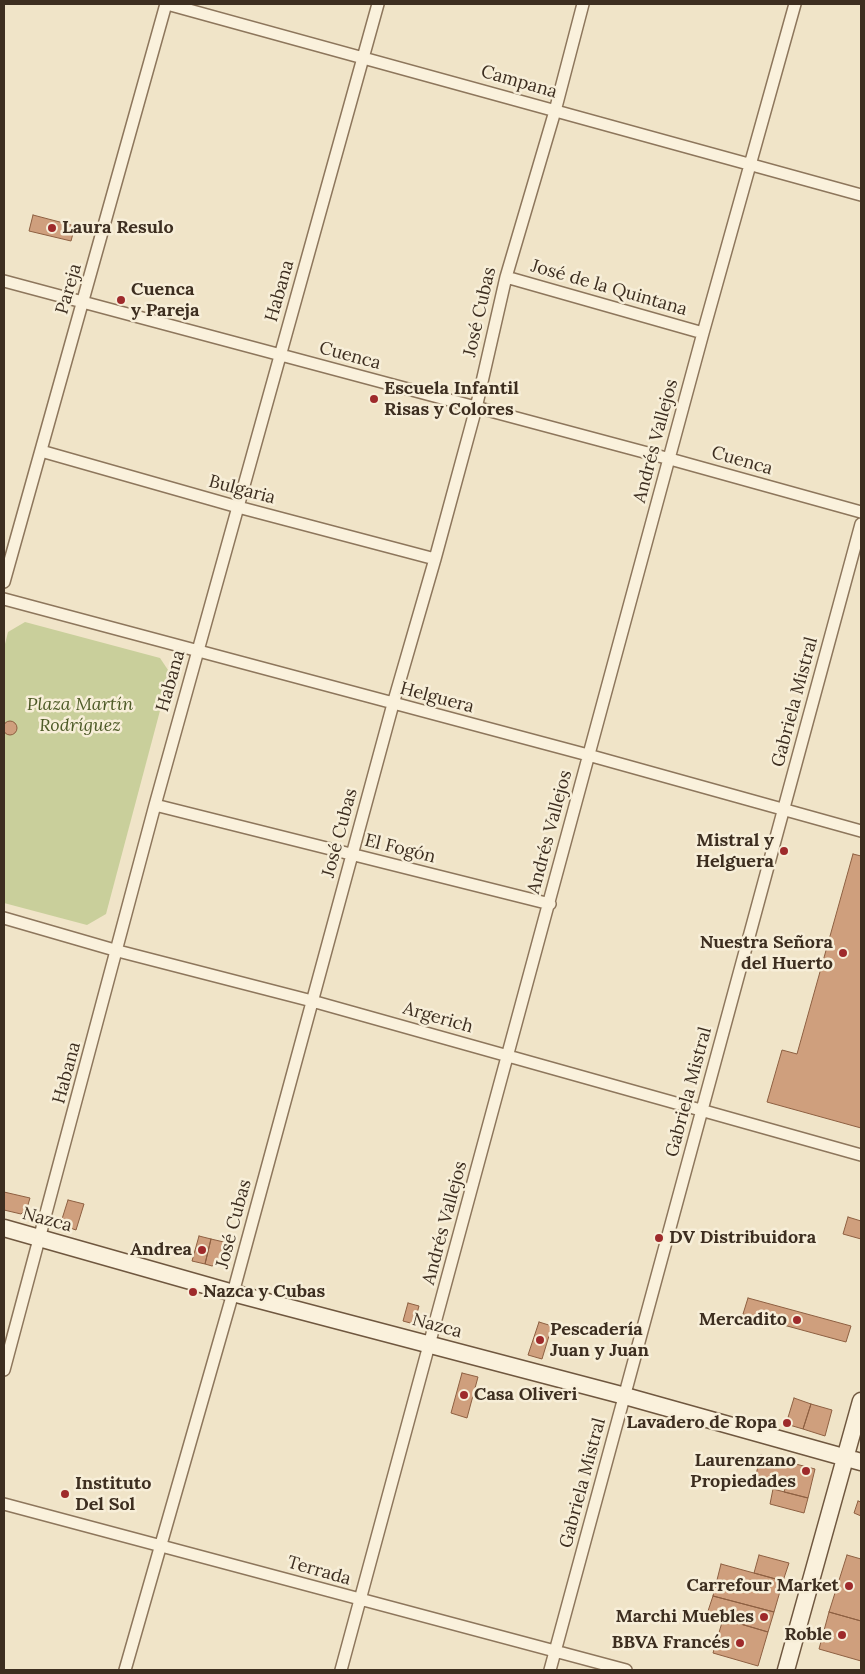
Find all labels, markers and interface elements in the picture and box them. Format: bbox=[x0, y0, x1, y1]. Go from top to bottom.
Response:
street label: Campana bbox=[478, 61, 560, 103]
place label: Laura Resulo bbox=[62, 217, 174, 239]
marker: Laura Resulo bbox=[46, 222, 58, 234]
street label: José de la Quintana bbox=[528, 255, 690, 321]
street label: Habana bbox=[261, 258, 299, 324]
street label: Pareja bbox=[52, 261, 86, 317]
street label: José Cubas bbox=[459, 265, 501, 359]
place label: Cuenca y Pareja bbox=[131, 279, 199, 322]
marker: Cuenca y Pareja bbox=[115, 294, 127, 306]
street label: Cuenca bbox=[317, 337, 383, 375]
street label: Andrés Vallejos bbox=[629, 377, 683, 505]
place label: Escuela Infantil Risas y Colores bbox=[384, 378, 519, 420]
marker: Escuela Infantil Risas y Colores bbox=[368, 393, 380, 405]
street label: Cuenca bbox=[709, 442, 775, 480]
street label: Bulgaria bbox=[206, 471, 278, 509]
street label: Gabriela Mistral bbox=[767, 635, 823, 769]
street label: Habana bbox=[152, 648, 190, 714]
street label: Helguera bbox=[398, 678, 476, 718]
park label: Plaza Martín Rodríguez bbox=[27, 694, 133, 736]
street label: Andrés Vallejos bbox=[523, 768, 577, 896]
street label: José Cubas bbox=[318, 786, 362, 880]
street label: El Fogón bbox=[362, 830, 438, 868]
place label: Mistral y Helguera bbox=[696, 830, 774, 872]
marker: Mistral y Helguera bbox=[778, 845, 790, 857]
place label: Nuestra Señora del Huerto bbox=[700, 932, 833, 974]
marker: Nuestra Señora del Huerto bbox=[837, 947, 849, 959]
street label: Argerich bbox=[401, 998, 475, 1038]
street label: Gabriela Mistral bbox=[661, 1025, 717, 1159]
street label: Habana bbox=[48, 1040, 86, 1106]
street label: Andrés Vallejos bbox=[418, 1159, 472, 1287]
street label: José Cubas bbox=[212, 1177, 256, 1271]
street label: Nazca bbox=[20, 1203, 74, 1237]
place label: DV Distribuidora bbox=[669, 1227, 816, 1249]
marker: DV Distribuidora bbox=[653, 1232, 665, 1244]
place label: Andrea bbox=[130, 1239, 192, 1261]
marker: Andrea bbox=[196, 1244, 208, 1256]
place label: Nazca y Cubas bbox=[203, 1281, 325, 1303]
marker: Nazca y Cubas bbox=[187, 1286, 199, 1298]
street label: Nazca bbox=[410, 1309, 464, 1343]
place label: Mercadito bbox=[699, 1309, 787, 1331]
marker: Mercadito bbox=[791, 1314, 803, 1326]
place label: Pescadería Juan y Juan bbox=[550, 1319, 649, 1362]
marker: Pescadería Juan y Juan bbox=[534, 1334, 546, 1346]
place label: Casa Oliveri bbox=[474, 1384, 577, 1406]
marker: Casa Oliveri bbox=[458, 1389, 470, 1401]
place label: Lavadero de Ropa bbox=[626, 1412, 777, 1434]
street label: Gabriela Mistral bbox=[555, 1416, 611, 1550]
marker: Lavadero de Ropa bbox=[781, 1417, 793, 1429]
place label: Laurenzano Propiedades bbox=[690, 1450, 796, 1492]
marker: Laurenzano Propiedades bbox=[800, 1465, 812, 1477]
place label: Instituto Del Sol bbox=[75, 1473, 151, 1516]
marker: Instituto Del Sol bbox=[59, 1488, 71, 1500]
street label: Terrada bbox=[285, 1552, 353, 1590]
place label: Carrefour Market bbox=[687, 1575, 839, 1597]
marker: Carrefour Market bbox=[843, 1580, 855, 1592]
place label: Marchi Muebles bbox=[615, 1606, 754, 1628]
marker: Marchi Muebles bbox=[758, 1611, 770, 1623]
place label: Roble bbox=[784, 1624, 832, 1646]
marker: Roble bbox=[836, 1629, 848, 1641]
place label: BBVA Francés bbox=[611, 1632, 730, 1654]
marker: BBVA Francés bbox=[734, 1637, 746, 1649]

